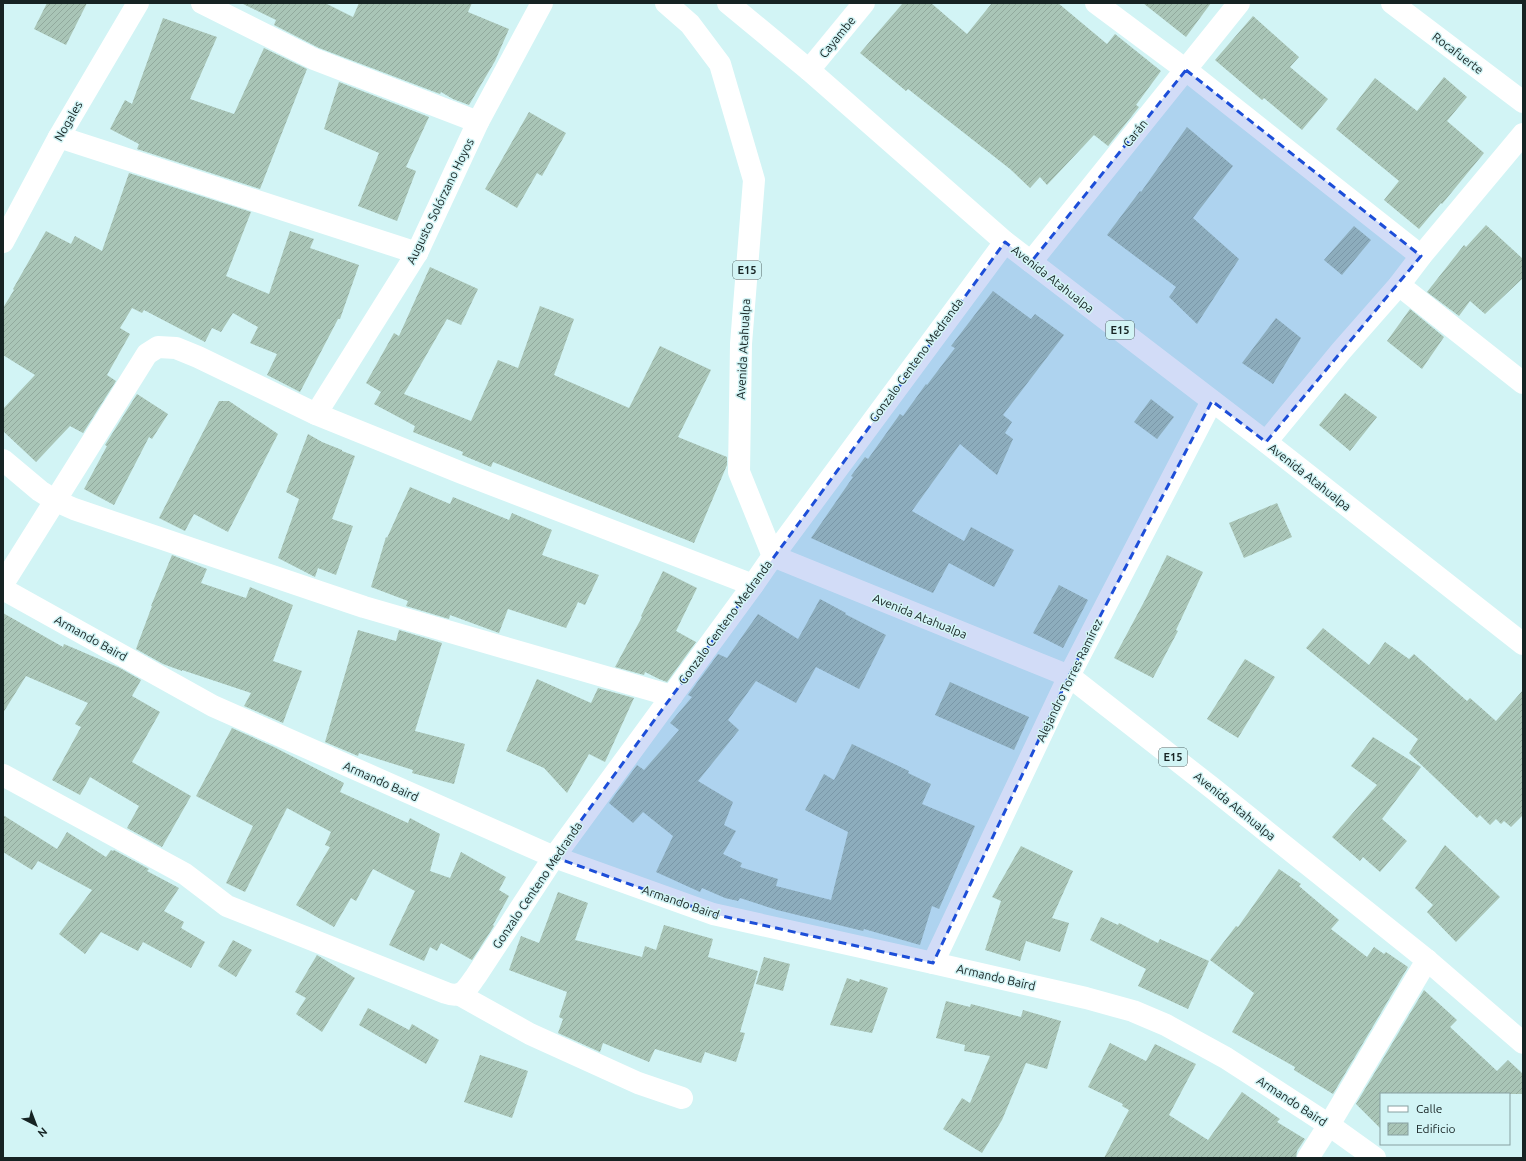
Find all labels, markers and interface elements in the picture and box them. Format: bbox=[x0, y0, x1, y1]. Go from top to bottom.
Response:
street label: Cayambe bbox=[816, 14, 858, 60]
street label: Rocafuerte bbox=[1430, 30, 1486, 76]
street label: Nogales bbox=[51, 99, 85, 143]
street label: Carán bbox=[1120, 117, 1150, 149]
street label: Augusto Solórzano Hoyos bbox=[404, 136, 476, 266]
street label: Avenida Atahualpa bbox=[1009, 243, 1097, 315]
road number: E15 bbox=[733, 261, 761, 279]
street label: Gonzalo Centeno Medranda bbox=[867, 296, 965, 424]
street label: Avenida Atahualpa bbox=[734, 298, 752, 400]
road number: E15 bbox=[1106, 321, 1134, 339]
street label: Avenida Atahualpa bbox=[1266, 441, 1354, 513]
street label: Gonzalo Centeno Medranda bbox=[676, 558, 774, 686]
street label: Avenida Atahualpa bbox=[871, 591, 969, 641]
street label: Armando Baird bbox=[53, 613, 129, 663]
street label: Alejandro Torres Ramírez bbox=[1034, 616, 1105, 744]
road number: E15 bbox=[1159, 748, 1187, 766]
street label: Armando Baird bbox=[341, 759, 421, 803]
street label: Avenida Atahualpa bbox=[1192, 769, 1278, 843]
street label: Gonzalo Centeno Medranda bbox=[490, 819, 584, 951]
street label: Armando Baird bbox=[641, 883, 721, 921]
street label: Armando Baird bbox=[955, 962, 1037, 992]
street label: Armando Baird bbox=[1255, 1074, 1329, 1128]
legend bbox=[1380, 1093, 1510, 1145]
text: Calle bbox=[1416, 1102, 1442, 1115]
north arrow bbox=[16, 1105, 56, 1145]
text: Edificio bbox=[1416, 1122, 1456, 1135]
text: N bbox=[36, 1125, 50, 1140]

